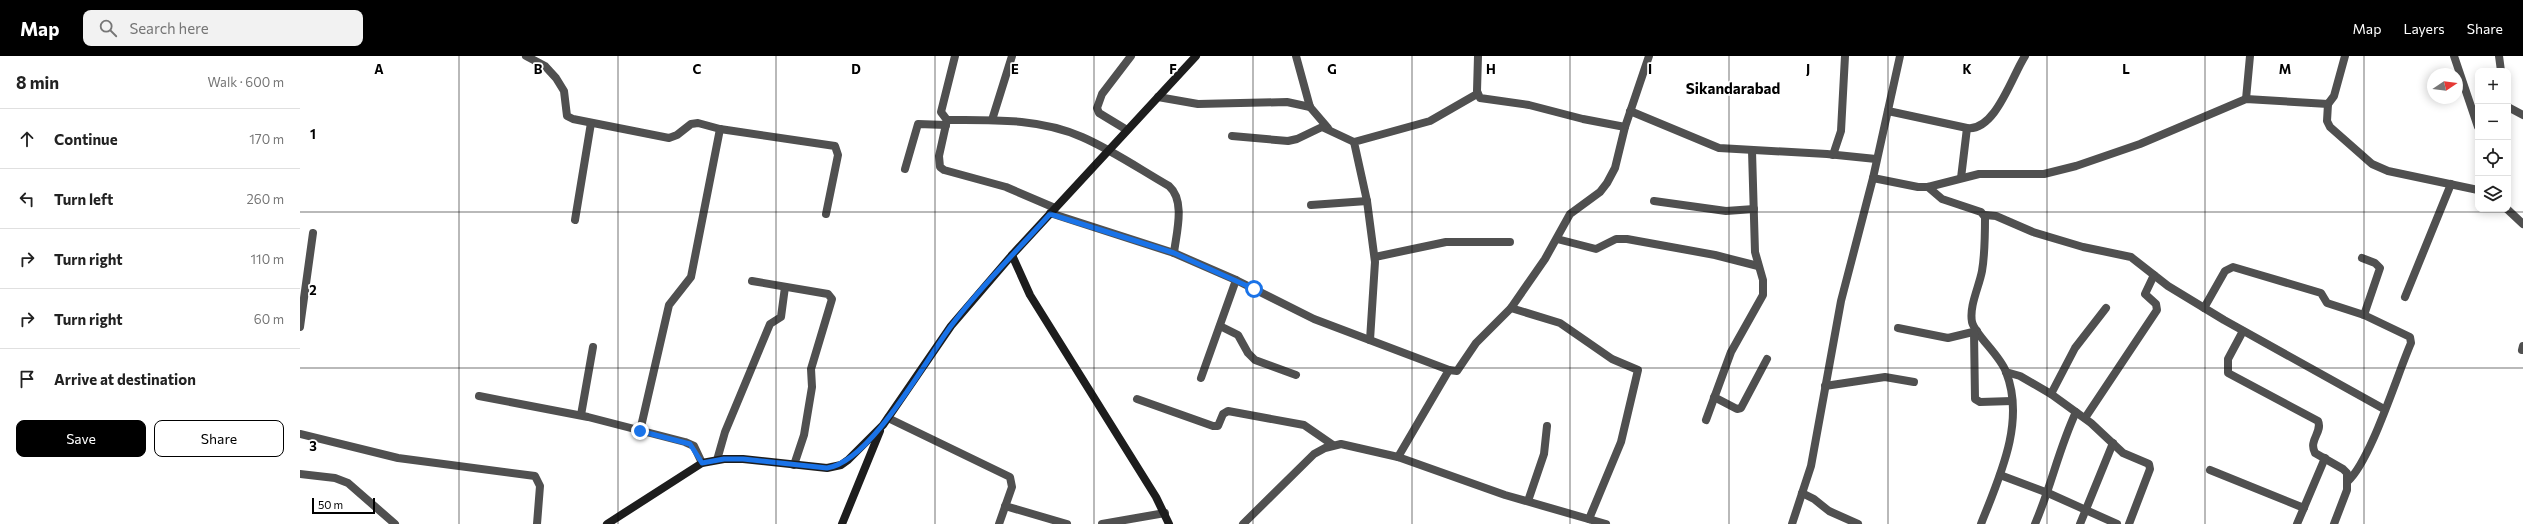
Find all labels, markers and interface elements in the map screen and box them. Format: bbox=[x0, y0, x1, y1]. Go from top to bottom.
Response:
search box bbox=[83, 10, 363, 46]
text: Map bbox=[20, 17, 59, 40]
icon: search bbox=[97, 17, 119, 39]
text: Search here bbox=[129, 19, 209, 37]
text: Map bbox=[2353, 20, 2381, 37]
text: Layers bbox=[2403, 20, 2445, 37]
text: Share bbox=[2467, 20, 2503, 37]
text: A bbox=[374, 61, 384, 77]
text: B bbox=[534, 61, 543, 77]
text: C bbox=[693, 61, 702, 77]
text: D bbox=[851, 61, 861, 77]
text: E bbox=[1011, 61, 1019, 77]
text: F bbox=[1169, 61, 1177, 77]
text: G bbox=[1327, 61, 1337, 77]
text: H bbox=[1486, 61, 1496, 77]
text: I bbox=[1648, 61, 1652, 77]
text: J bbox=[1806, 61, 1810, 77]
text: K bbox=[1962, 61, 1972, 77]
text: L bbox=[2122, 61, 2130, 77]
text: M bbox=[2279, 61, 2291, 77]
north arrow bbox=[2427, 68, 2463, 104]
map controls bbox=[2475, 68, 2511, 212]
button: + bbox=[2475, 68, 2511, 104]
text: 8 min bbox=[16, 72, 59, 93]
text: Walk · 600 m bbox=[208, 74, 284, 90]
district label: Sikandarabad bbox=[1686, 79, 1780, 97]
button: − bbox=[2475, 104, 2511, 140]
text: 1 bbox=[310, 126, 316, 142]
icon: ahead bbox=[16, 128, 38, 150]
text: Continue bbox=[54, 130, 118, 148]
text: 170 m bbox=[249, 131, 284, 147]
button: locate bbox=[2475, 140, 2511, 176]
button: layers bbox=[2475, 176, 2511, 212]
icon: left bbox=[16, 188, 38, 210]
text: Turn left bbox=[54, 190, 113, 208]
text: 260 m bbox=[247, 191, 284, 207]
icon: right bbox=[16, 248, 38, 270]
text: Turn right bbox=[54, 250, 123, 268]
text: 110 m bbox=[251, 251, 284, 267]
route start bbox=[1245, 280, 1263, 298]
text: 2 bbox=[309, 282, 317, 298]
icon: right bbox=[16, 308, 38, 330]
text: Turn right bbox=[54, 310, 123, 328]
text: 60 m bbox=[254, 311, 284, 327]
icon: arrive bbox=[16, 368, 38, 390]
text: Arrive at destination bbox=[54, 370, 196, 388]
button: Save bbox=[16, 420, 146, 457]
button: Share bbox=[154, 420, 284, 457]
route end bbox=[631, 422, 649, 440]
text: 3 bbox=[309, 438, 317, 454]
scale bar bbox=[312, 496, 375, 515]
text: 50 m bbox=[318, 498, 343, 511]

